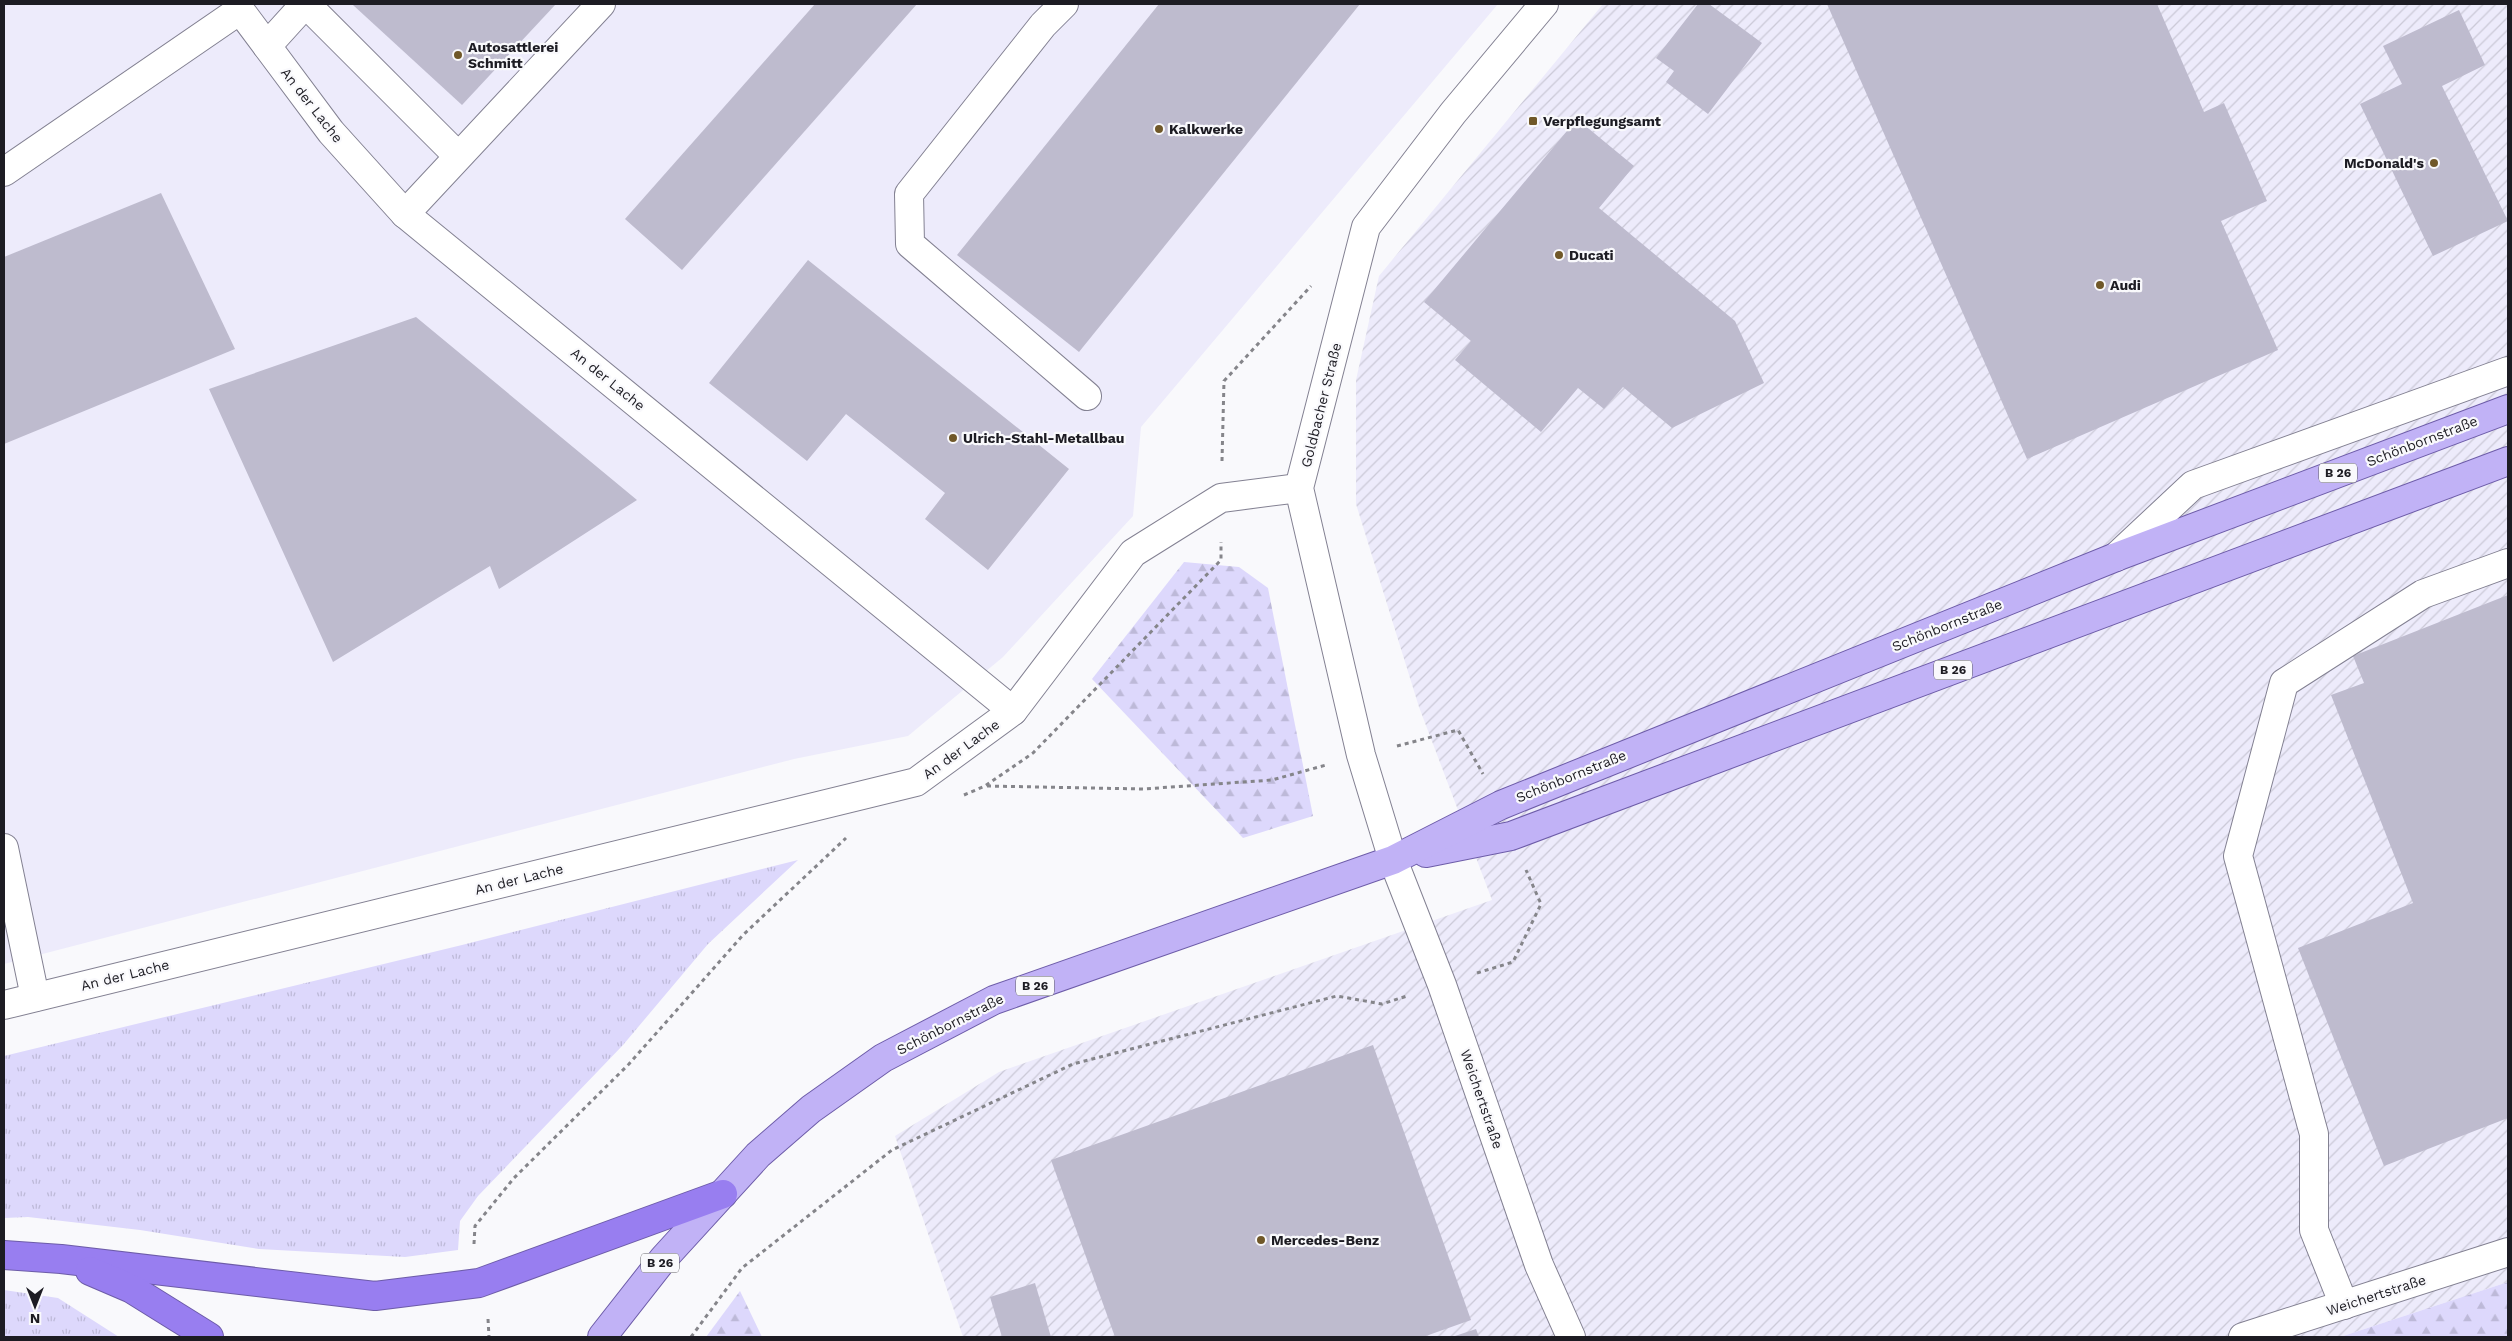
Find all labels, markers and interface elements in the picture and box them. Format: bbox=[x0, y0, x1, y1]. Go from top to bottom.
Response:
place label: Autosattlerei Schmitt bbox=[468, 39, 558, 71]
marker: Autosattlerei Schmitt bbox=[452, 49, 464, 61]
street label: An der Lache bbox=[278, 64, 346, 146]
place label: Verpflegungsamt bbox=[1543, 113, 1661, 129]
marker: Verpflegungsamt bbox=[1527, 115, 1539, 127]
place label: Kalkwerke bbox=[1169, 121, 1243, 137]
marker: Kalkwerke bbox=[1153, 123, 1165, 135]
place label: McDonald's bbox=[2344, 155, 2425, 171]
marker: McDonald's bbox=[2428, 157, 2440, 169]
place label: Ducati bbox=[1569, 247, 1614, 263]
marker: Ducati bbox=[1553, 249, 1565, 261]
place label: Audi bbox=[2110, 277, 2141, 293]
marker: Audi bbox=[2094, 279, 2106, 291]
street label: Goldbacher Straße bbox=[1298, 341, 1344, 469]
street label: An der Lache bbox=[568, 344, 648, 414]
street label: Schönbornstraße bbox=[2364, 412, 2480, 470]
place label: Ulrich-Stahl-Metallbau bbox=[963, 430, 1124, 446]
marker: Ulrich-Stahl-Metallbau bbox=[947, 432, 959, 444]
road number: B 26 bbox=[2319, 463, 2357, 482]
street label: Schönbornstraße bbox=[1890, 596, 2004, 654]
road number: B 26 bbox=[1934, 660, 1972, 680]
street label: An der Lache bbox=[920, 716, 1002, 782]
street label: Schönbornstraße bbox=[1514, 747, 1628, 805]
street label: An der Lache bbox=[473, 860, 565, 898]
street label: An der Lache bbox=[79, 956, 171, 994]
road number: B 26 bbox=[1016, 976, 1054, 996]
street label: Schönbornstraße bbox=[894, 990, 1006, 1058]
street label: Weichertstraße bbox=[1458, 1047, 1506, 1151]
place label: Mercedes-Benz bbox=[1271, 1232, 1379, 1248]
marker: Mercedes-Benz bbox=[1255, 1234, 1267, 1246]
road number: B 26 bbox=[641, 1254, 679, 1272]
street label: Weichertstraße bbox=[2324, 1271, 2428, 1319]
north arrow bbox=[10, 1281, 60, 1331]
text: N bbox=[30, 1311, 40, 1327]

